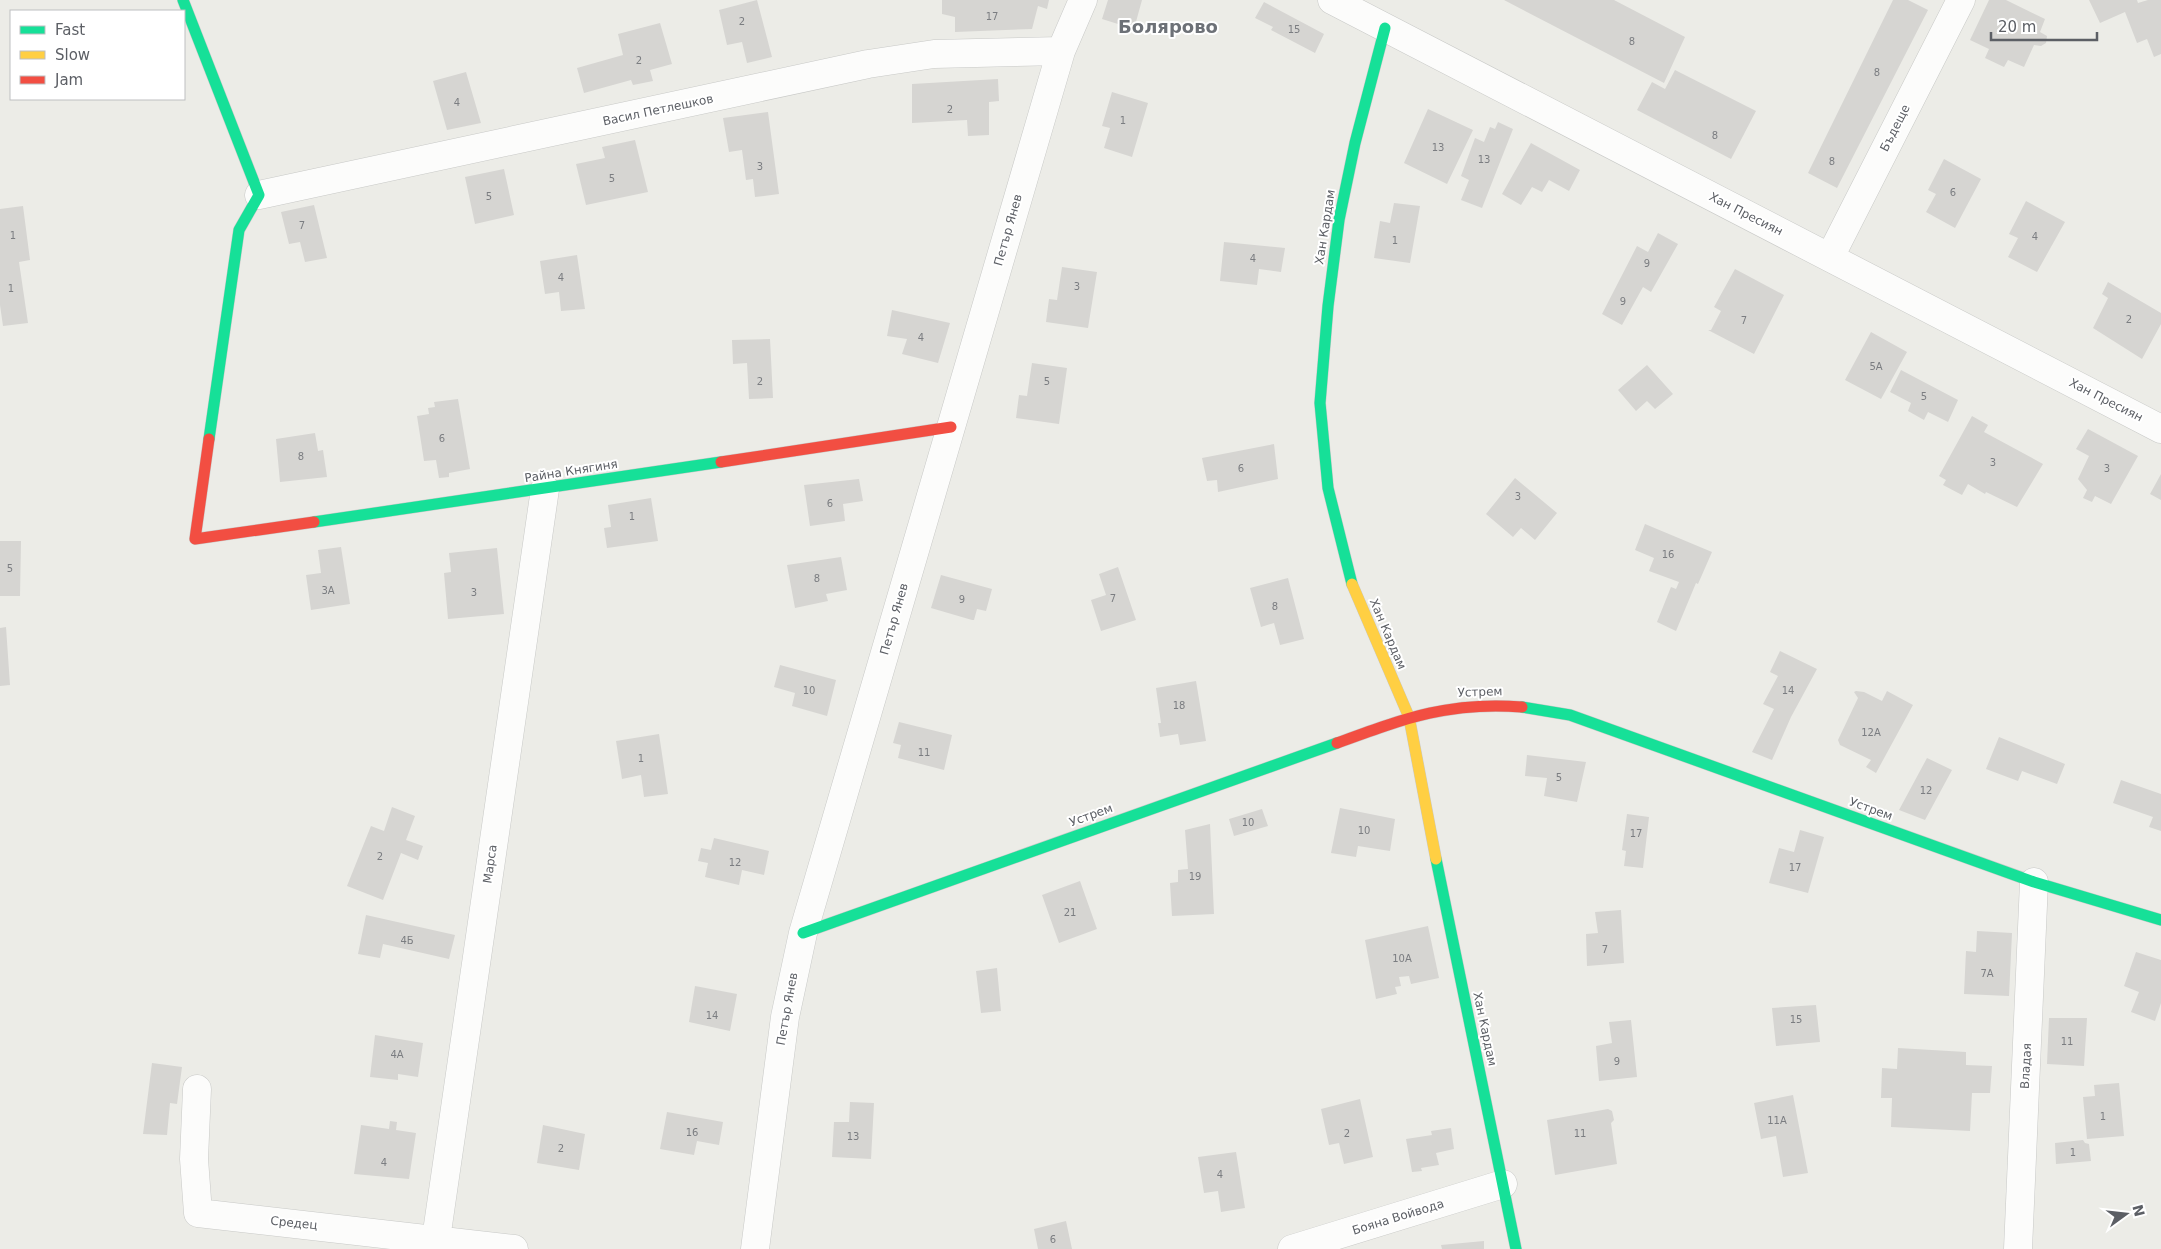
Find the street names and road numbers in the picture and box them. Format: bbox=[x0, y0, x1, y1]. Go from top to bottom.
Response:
street label: Васил Петлешков bbox=[601, 91, 715, 129]
street label: Бъдеще bbox=[1877, 102, 1913, 154]
street label: Хан Кардам bbox=[1312, 189, 1338, 265]
street label: Хан Пресиян bbox=[1707, 189, 1785, 239]
street label: Петър Янев bbox=[991, 193, 1025, 267]
street label: Хан Пресиян bbox=[2067, 375, 2145, 425]
street label: Райна Княгиня bbox=[523, 457, 619, 485]
street label: Петър Янев bbox=[877, 582, 911, 656]
street label: Хан Кардам bbox=[1367, 597, 1409, 671]
street label: Устрем bbox=[1457, 684, 1503, 700]
street label: Устрем bbox=[1847, 795, 1895, 823]
street label: Устрем bbox=[1067, 801, 1115, 829]
street label: Марса bbox=[480, 844, 500, 884]
street label: Петър Янев bbox=[774, 971, 800, 1047]
street label: Хан Кардам bbox=[1470, 991, 1500, 1067]
street label: Владая bbox=[2018, 1043, 2034, 1089]
street label: Бояна Войвода bbox=[1350, 1196, 1446, 1238]
street label: Средец bbox=[270, 1214, 318, 1232]

